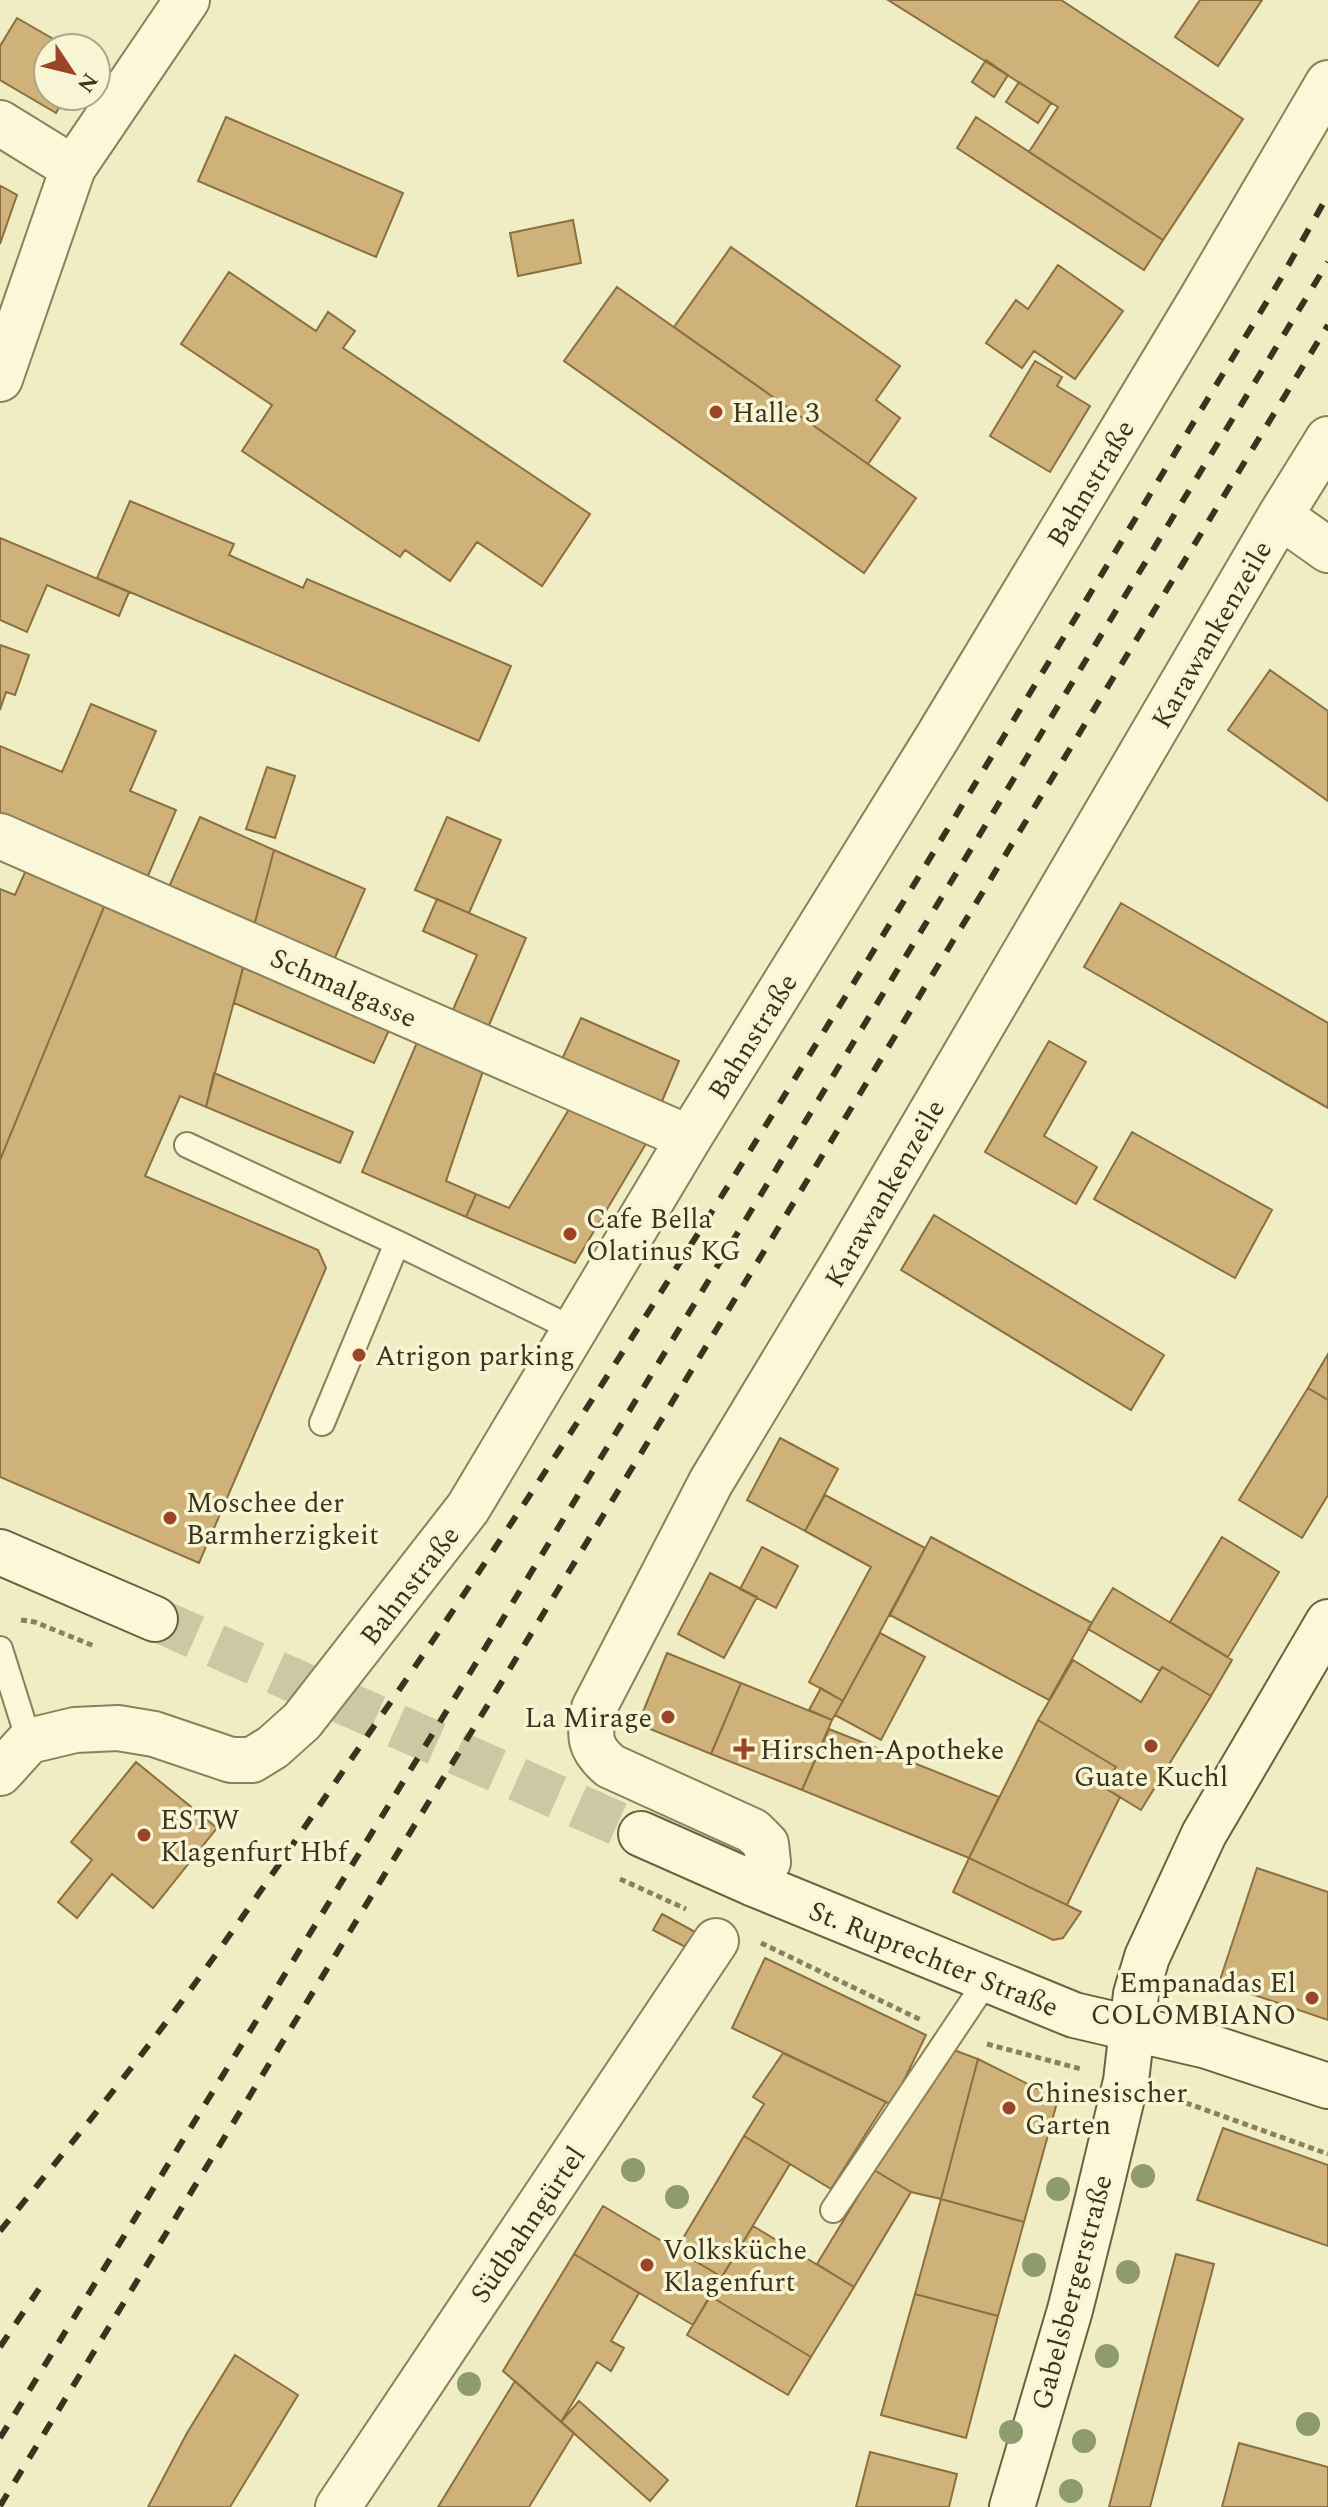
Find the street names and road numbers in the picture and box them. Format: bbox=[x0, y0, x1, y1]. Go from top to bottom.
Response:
street label: Bahnstraße bbox=[1036, 412, 1146, 556]
street label: Karawankenzeile bbox=[1141, 532, 1284, 737]
street label: Schmalgasse bbox=[263, 937, 424, 1040]
street label: Bahnstraße bbox=[697, 965, 809, 1108]
street label: Karawankenzeile bbox=[814, 1091, 957, 1296]
street label: Bahnstraße bbox=[349, 1517, 471, 1655]
street label: St. Ruprechter Straße bbox=[802, 1890, 1065, 2029]
street label: Südbahngürtel bbox=[460, 2137, 597, 2312]
street label: Gabelsbergerstraße bbox=[1020, 2170, 1125, 2415]

